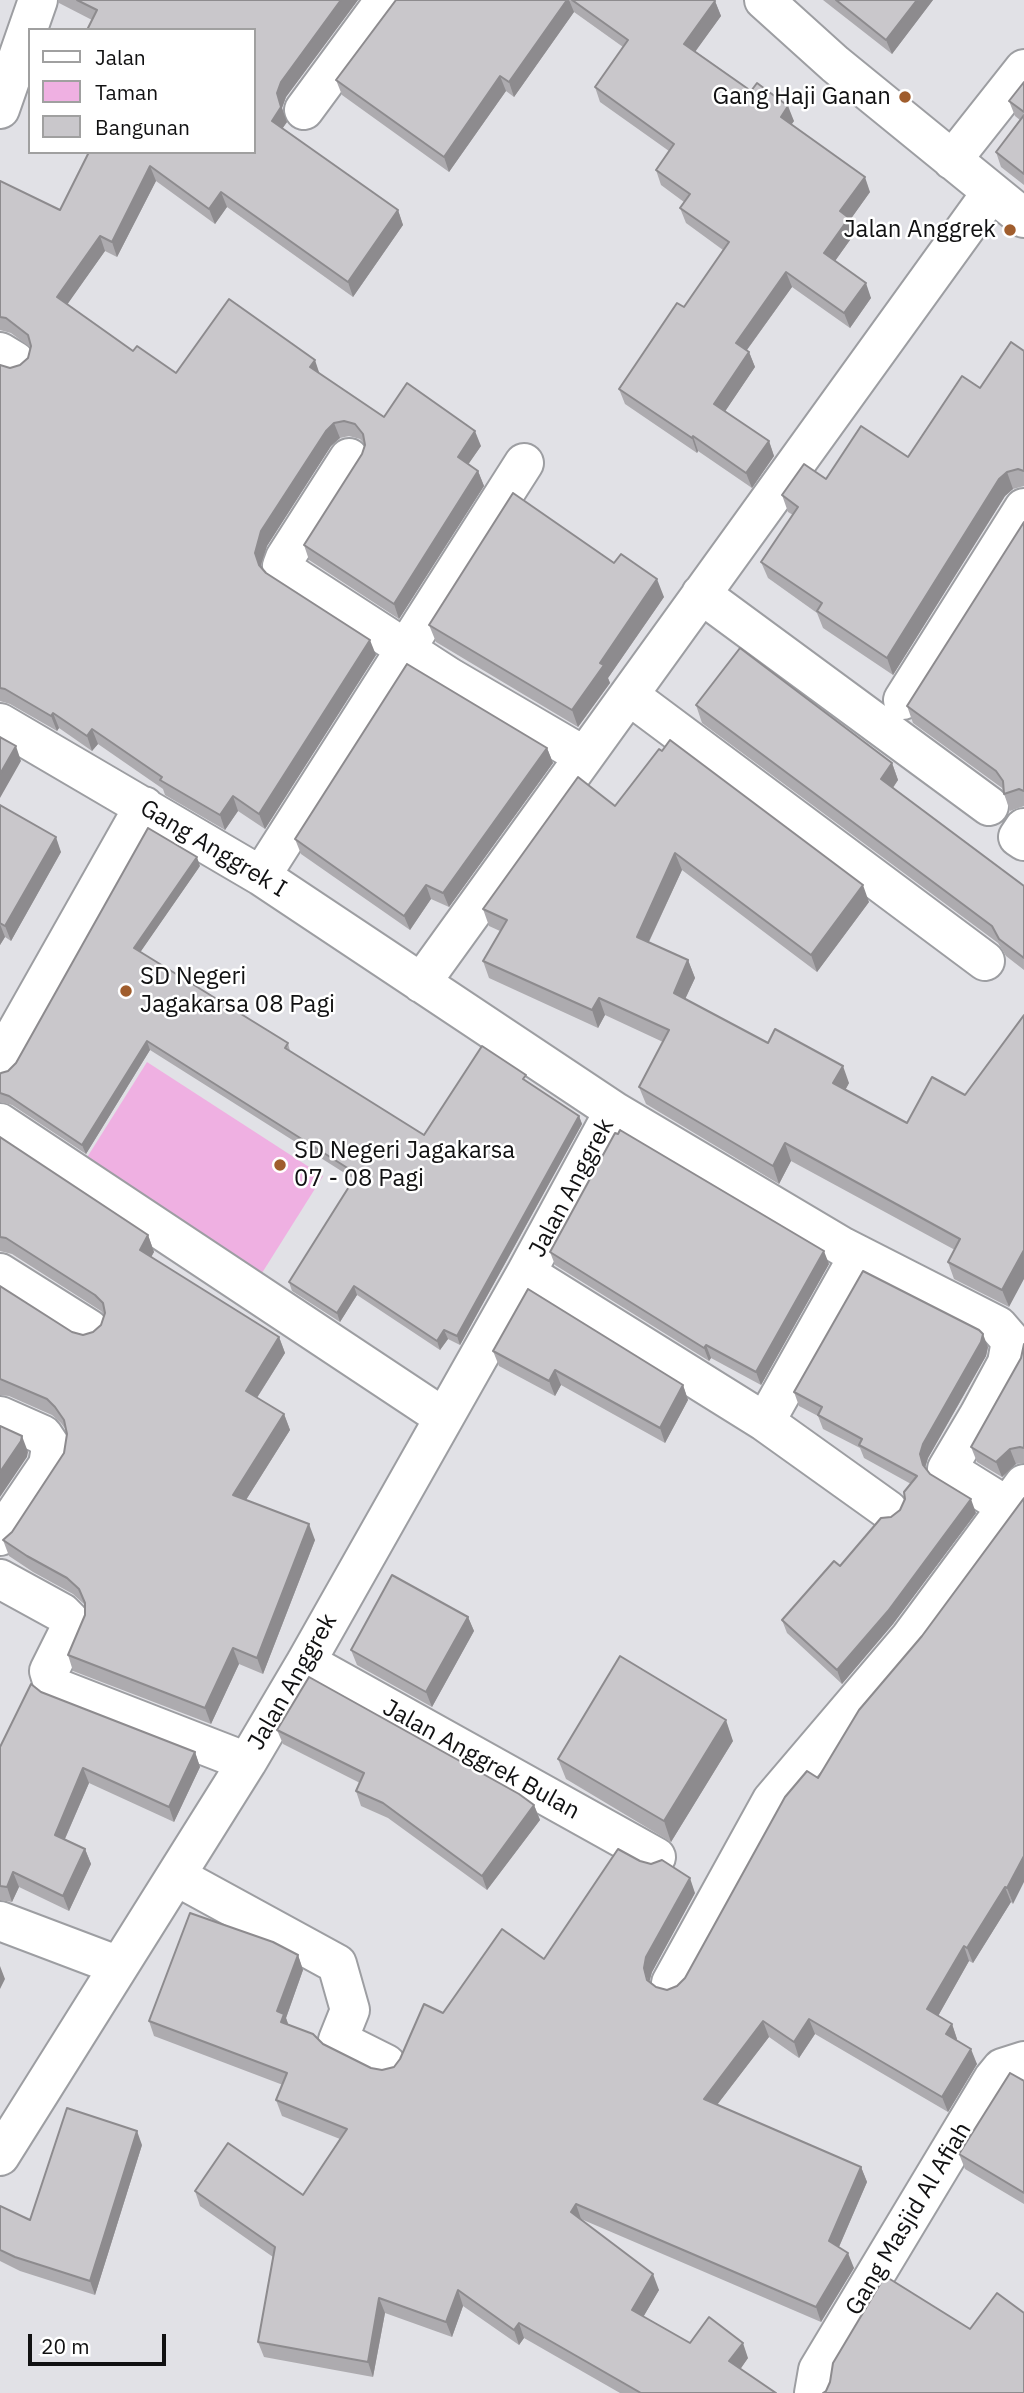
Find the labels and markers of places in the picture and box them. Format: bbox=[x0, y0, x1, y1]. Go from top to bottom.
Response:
place label: Gang Haji Ganan bbox=[713, 83, 891, 111]
marker: Gang Haji Ganan bbox=[897, 89, 913, 105]
place label: Jalan Anggrek bbox=[843, 216, 996, 244]
marker: Jalan Anggrek bbox=[1002, 222, 1018, 238]
place label: SD Negeri Jagakarsa 08 Pagi bbox=[140, 963, 335, 1019]
marker: SD Negeri Jagakarsa 08 Pagi bbox=[118, 983, 134, 999]
place label: SD Negeri Jagakarsa 07 - 08 Pagi bbox=[294, 1137, 515, 1193]
marker: SD Negeri Jagakarsa 07 - 08 Pagi bbox=[272, 1157, 288, 1173]

